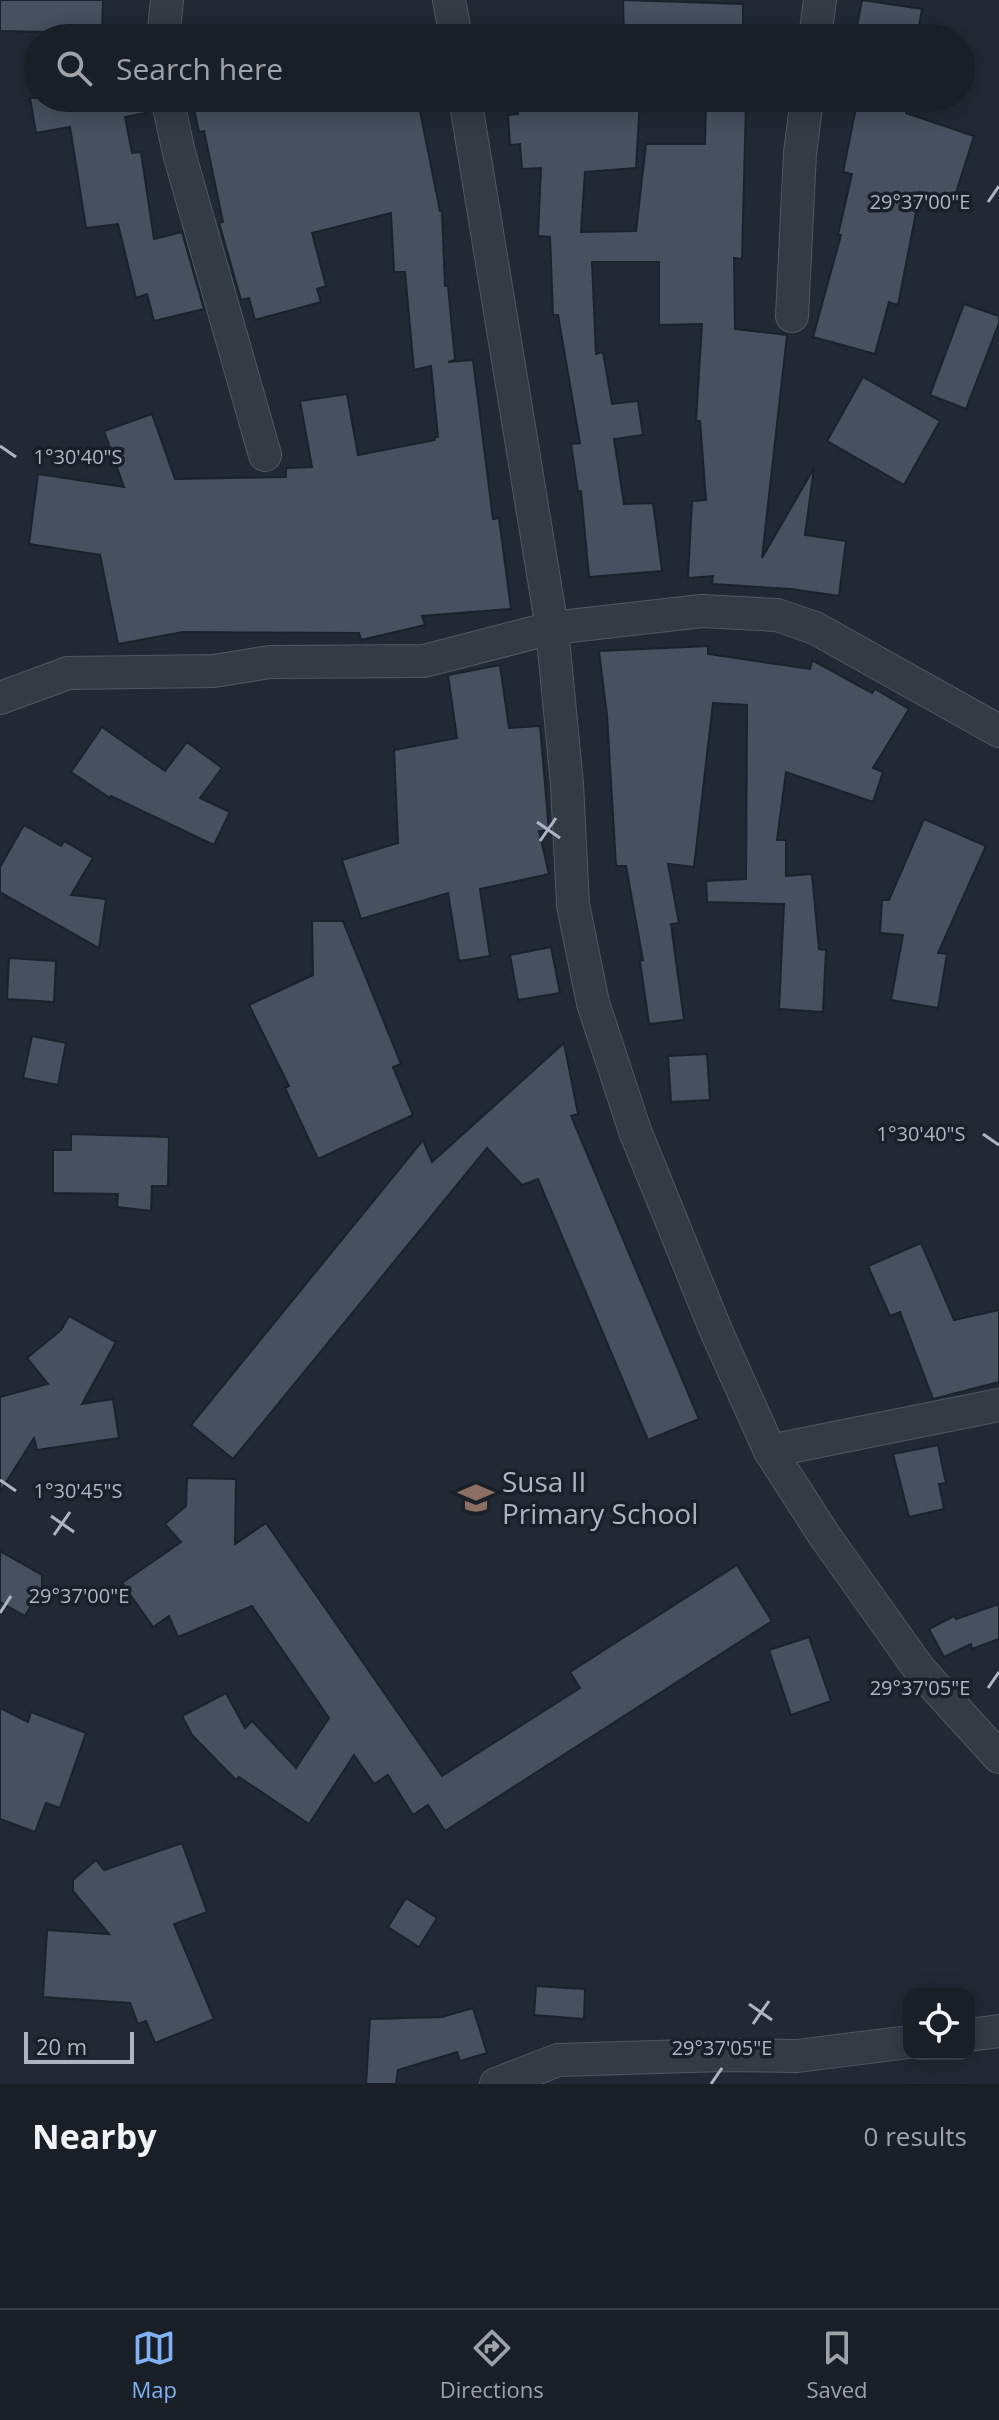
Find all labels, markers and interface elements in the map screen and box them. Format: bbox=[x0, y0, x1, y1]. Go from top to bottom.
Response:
search box bbox=[24, 24, 975, 112]
icon: search bbox=[52, 46, 96, 90]
text: Search here bbox=[116, 48, 283, 89]
text: 29°37'00"E bbox=[870, 188, 970, 215]
text: 1°30'40"S bbox=[33, 443, 123, 470]
text: 1°30'40"S bbox=[876, 1120, 966, 1147]
place label: Susa II Primary School bbox=[502, 1462, 698, 1532]
text: 1°30'45"S bbox=[33, 1477, 123, 1504]
school or university icon: Susa II Primary School bbox=[457, 1479, 495, 1517]
text: 29°37'00"E bbox=[29, 1582, 129, 1609]
text: 29°37'05"E bbox=[870, 1674, 970, 1701]
map controls bbox=[903, 1988, 975, 2060]
button: locate bbox=[903, 1988, 975, 2060]
scale bar bbox=[24, 2028, 134, 2064]
text: 20 m bbox=[36, 2031, 87, 2061]
text: 29°37'05"E bbox=[672, 2034, 772, 2061]
text: Nearby bbox=[32, 2113, 157, 2159]
text: 0 results bbox=[864, 2118, 967, 2154]
tab: Map bbox=[131, 2326, 177, 2404]
tab: Directions bbox=[440, 2326, 544, 2404]
tab: Saved bbox=[806, 2326, 868, 2404]

